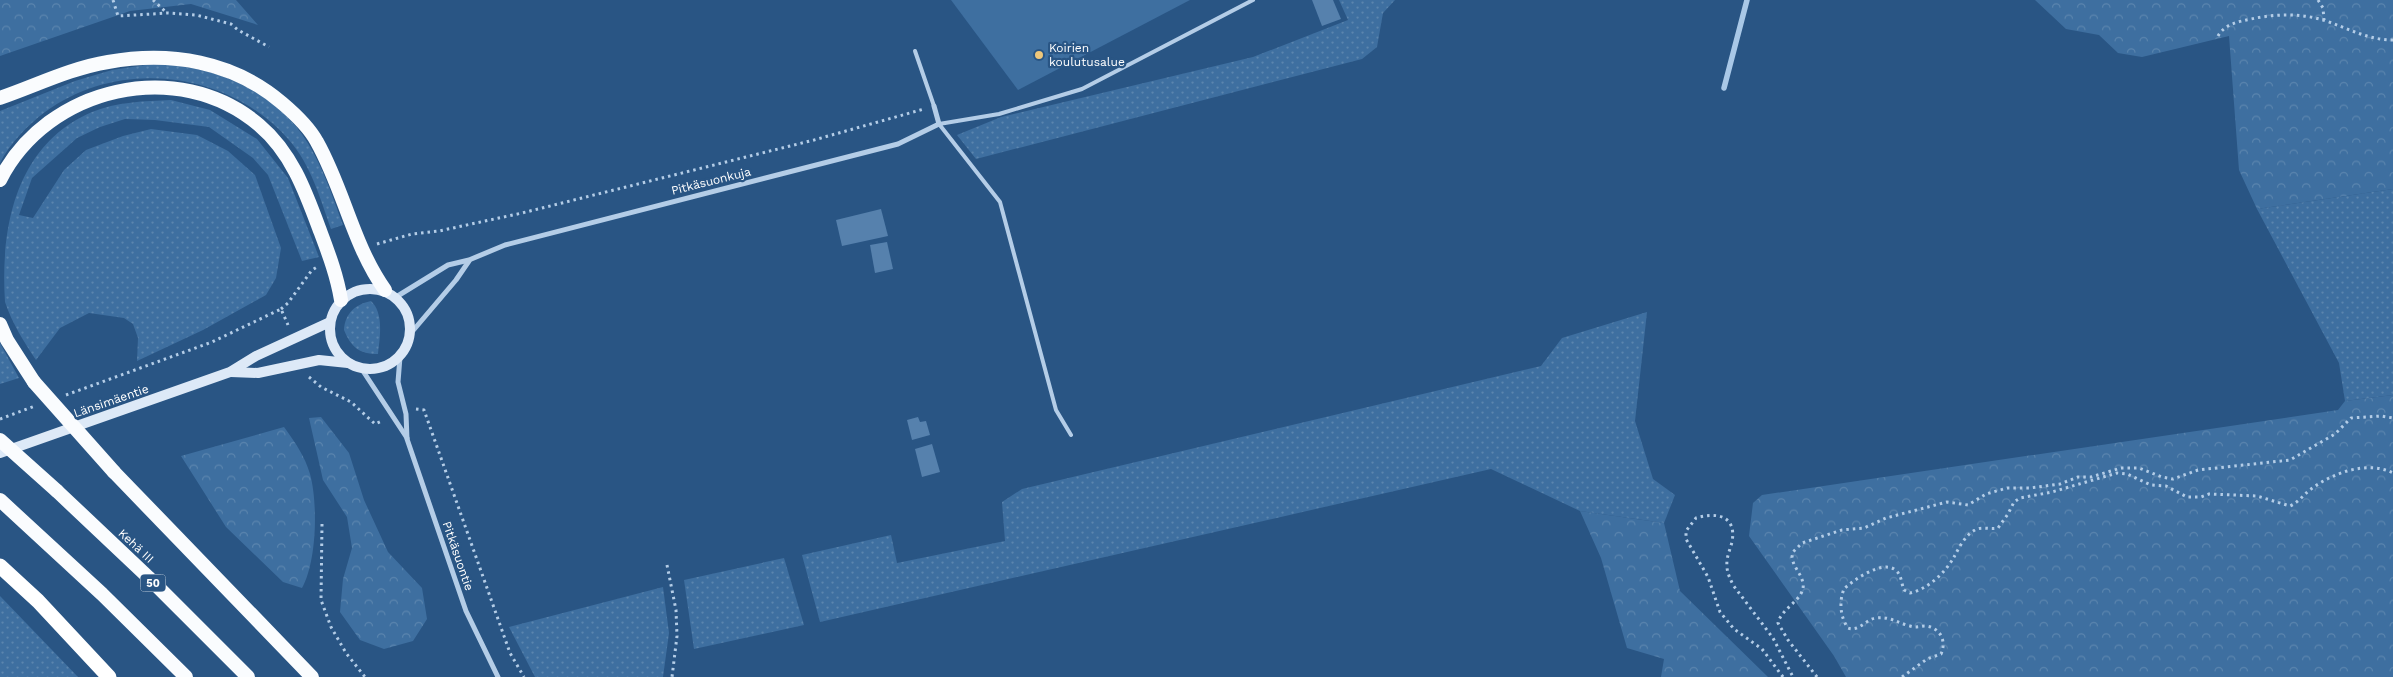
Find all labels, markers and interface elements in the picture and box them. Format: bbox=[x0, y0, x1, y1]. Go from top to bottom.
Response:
place label: Koirien koulutusalue bbox=[1049, 41, 1125, 69]
marker: Koirien koulutusalue bbox=[1033, 49, 1045, 61]
street label: Pitkäsuonkuja bbox=[670, 164, 752, 198]
street label: Länsimäentie bbox=[72, 382, 150, 420]
street label: Pitkäsuontie bbox=[440, 519, 476, 593]
street label: Kehä III bbox=[116, 526, 156, 566]
road number: 50 bbox=[140, 574, 166, 592]

